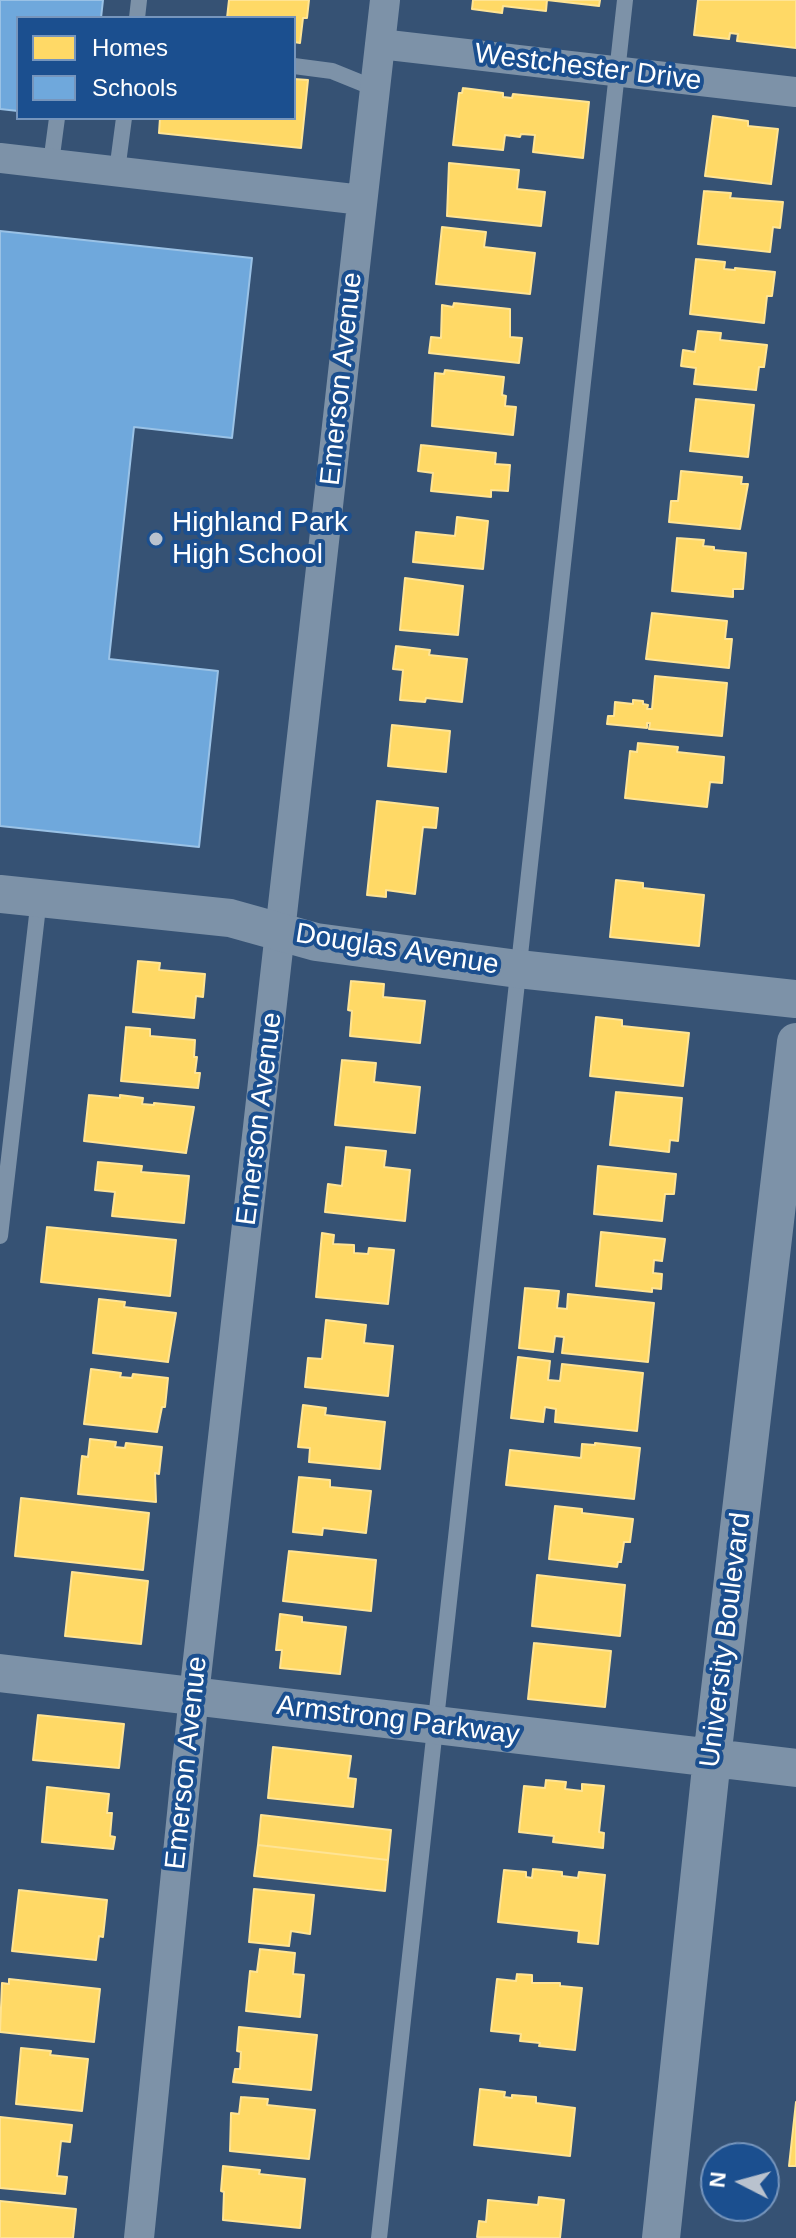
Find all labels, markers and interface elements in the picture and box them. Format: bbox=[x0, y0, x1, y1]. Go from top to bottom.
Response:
legend bbox=[16, 16, 296, 120]
text: Homes bbox=[92, 34, 168, 61]
street label: Westchester Drive bbox=[473, 37, 703, 99]
text: Schools bbox=[92, 74, 177, 101]
street label: Emerson Avenue bbox=[314, 271, 370, 487]
place label: Highland Park High School bbox=[172, 506, 348, 572]
marker: Highland Park High School bbox=[147, 530, 165, 548]
street label: Douglas Avenue bbox=[293, 917, 501, 983]
street label: Emerson Avenue bbox=[230, 1011, 290, 1227]
street label: University Boulevard bbox=[694, 1511, 758, 1769]
street label: Emerson Avenue bbox=[159, 1655, 215, 1871]
street label: Armstrong Parkway bbox=[275, 1689, 521, 1753]
north arrow bbox=[700, 2142, 780, 2222]
text: N bbox=[704, 2170, 731, 2189]

